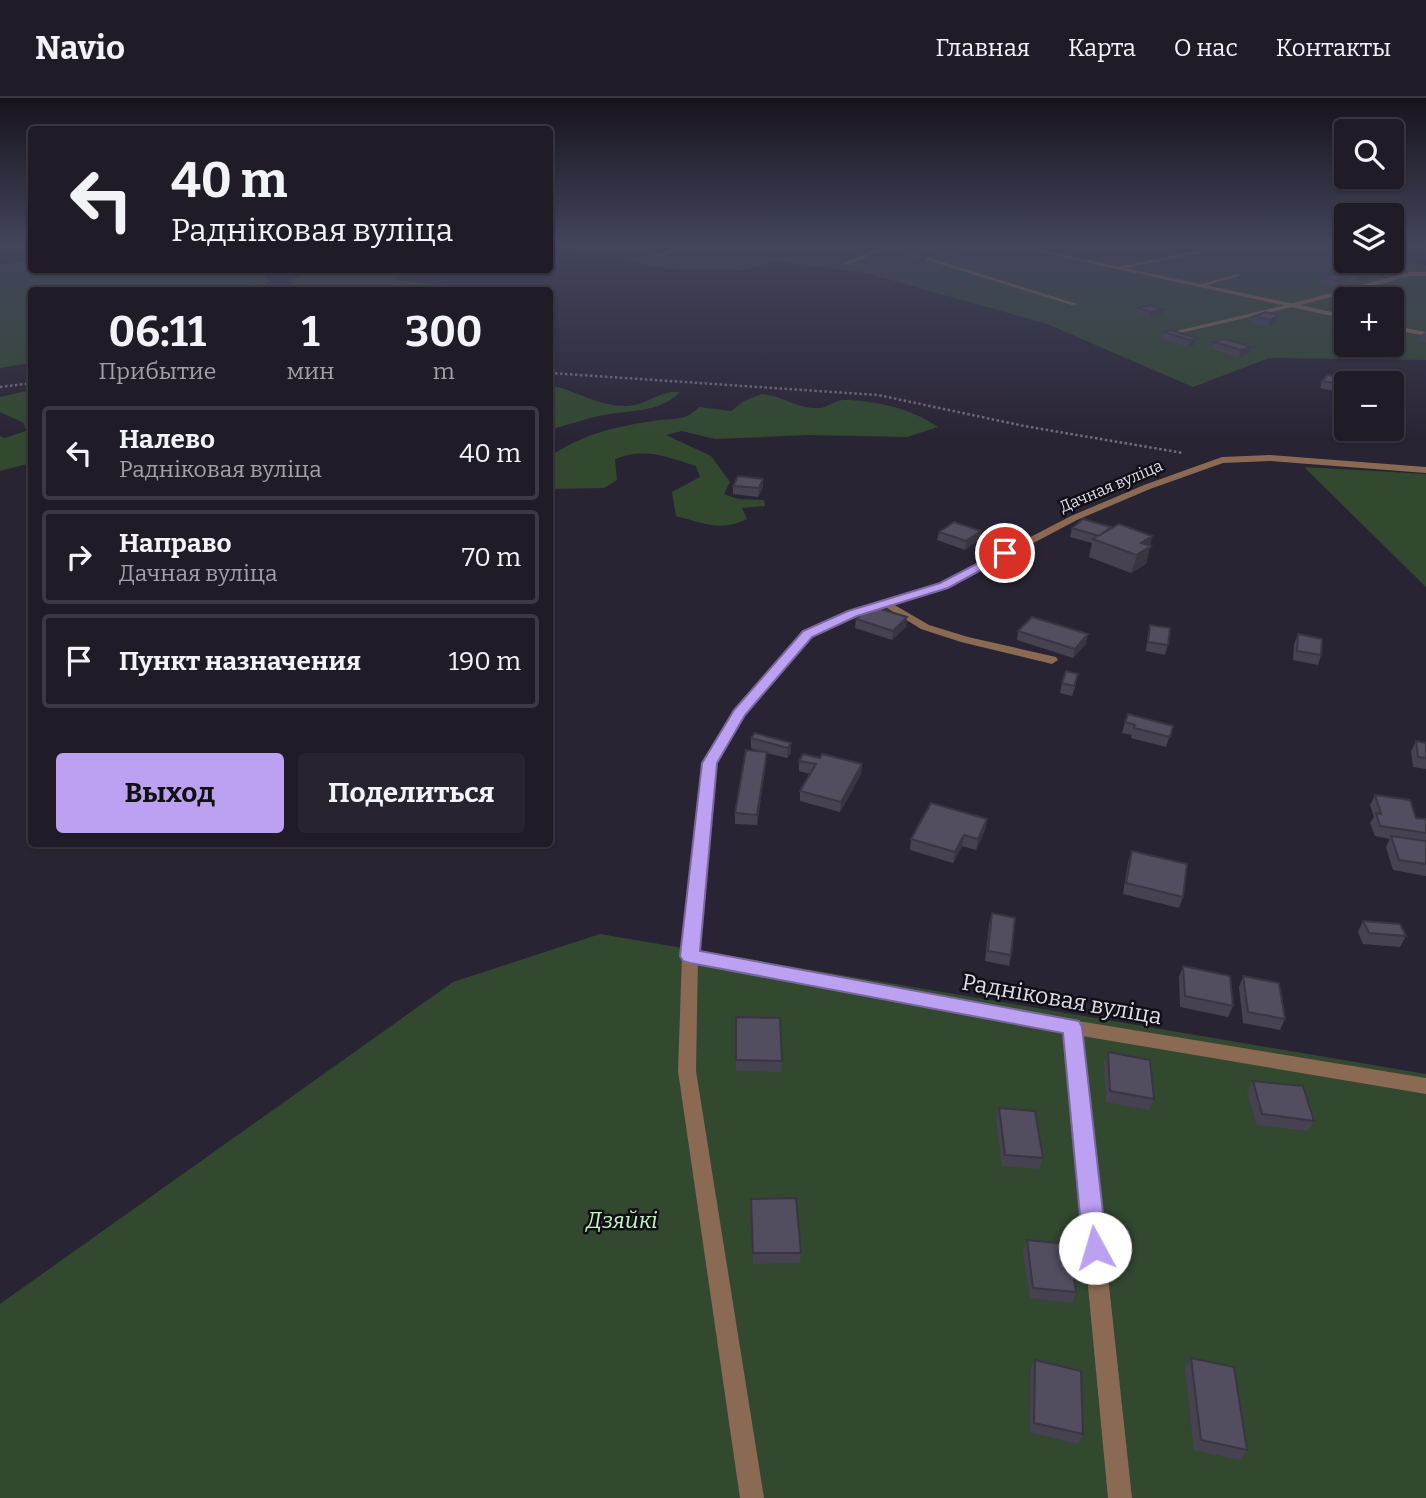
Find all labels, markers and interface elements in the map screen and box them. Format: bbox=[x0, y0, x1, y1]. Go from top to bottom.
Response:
text: Navio bbox=[35, 28, 125, 68]
text: Главная bbox=[935, 34, 1030, 62]
text: Карта bbox=[1068, 34, 1136, 62]
text: О нас bbox=[1174, 34, 1238, 62]
text: Контакты bbox=[1276, 34, 1391, 62]
map controls bbox=[1334, 119, 1404, 441]
button: search bbox=[1334, 119, 1404, 189]
text: 40 m bbox=[171, 151, 288, 210]
icon: left bbox=[56, 154, 147, 245]
button: layers bbox=[1334, 203, 1404, 273]
text: Радніковая вуліца bbox=[171, 211, 453, 249]
button: + bbox=[1334, 287, 1404, 357]
text: 06:11 bbox=[109, 307, 206, 357]
text: 1 bbox=[302, 307, 320, 357]
text: 300 bbox=[405, 307, 483, 357]
text: Прибытие bbox=[98, 357, 216, 385]
text: мин bbox=[287, 357, 335, 385]
text: m bbox=[433, 357, 455, 385]
button: − bbox=[1334, 371, 1404, 441]
text: Налево bbox=[119, 424, 215, 455]
icon: left bbox=[60, 434, 98, 472]
text: 40 m bbox=[459, 438, 521, 469]
text: Радніковая вуліца bbox=[119, 455, 322, 483]
street label: Дачная вуліца bbox=[1057, 456, 1166, 516]
pin bbox=[975, 523, 1035, 583]
text: Направо bbox=[119, 528, 232, 559]
icon: arrive bbox=[986, 534, 1024, 572]
icon: right bbox=[60, 538, 98, 576]
text: 70 m bbox=[462, 542, 521, 573]
text: Дачная вуліца bbox=[119, 559, 278, 587]
icon: arrive bbox=[60, 642, 98, 680]
text: Пункт назначения bbox=[119, 646, 361, 677]
text: 190 m bbox=[449, 646, 521, 677]
button: Выход bbox=[56, 753, 284, 833]
button: Поделиться bbox=[298, 753, 525, 833]
street label: Радніковая вуліца bbox=[960, 968, 1165, 1030]
park label: Дзяйкі bbox=[584, 1206, 658, 1234]
position arrow bbox=[1058, 1211, 1132, 1285]

